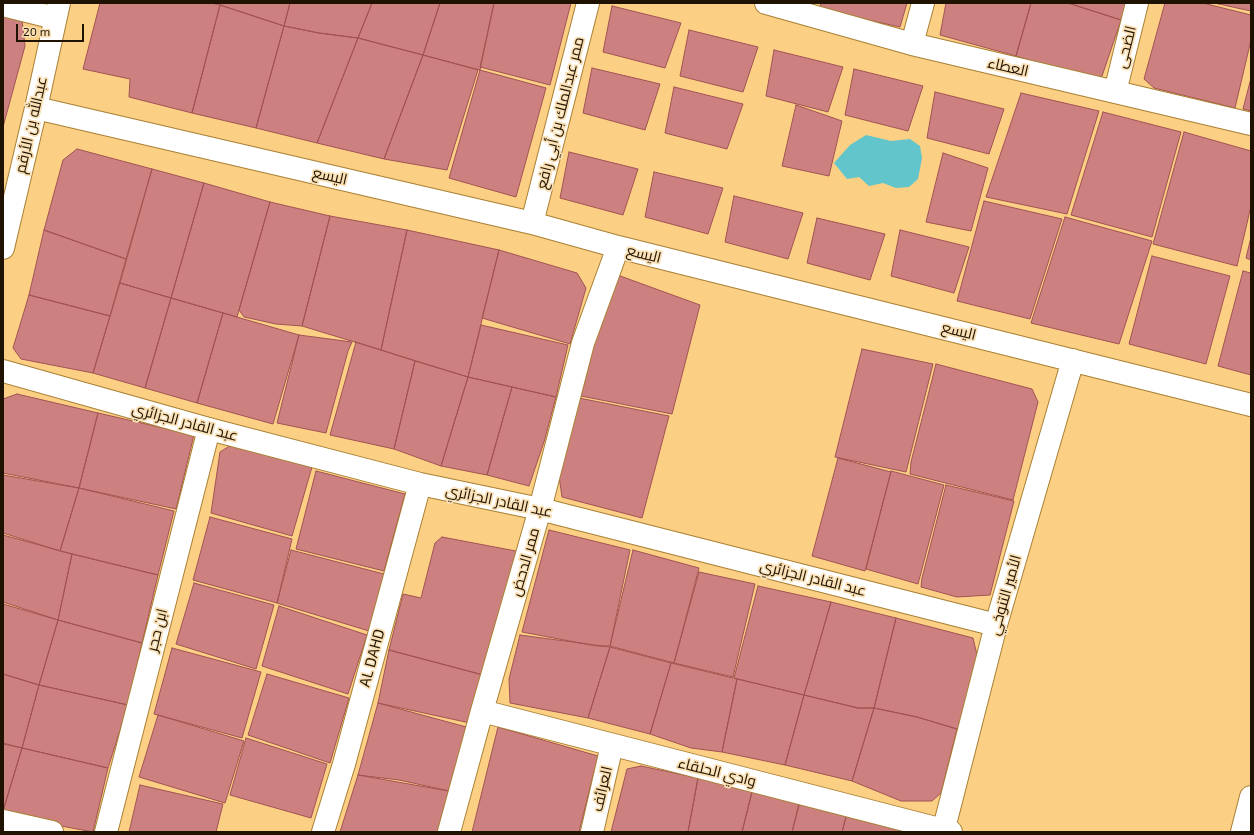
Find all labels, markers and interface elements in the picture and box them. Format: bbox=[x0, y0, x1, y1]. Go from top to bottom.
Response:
scale bar bbox=[18, 16, 86, 42]
text: 20 m bbox=[23, 24, 50, 38]
street label: الضحى bbox=[1112, 24, 1140, 70]
street label: ممر عبدالملك بن أبي رافع bbox=[532, 35, 588, 191]
street label: العطاء bbox=[986, 54, 1030, 80]
street label: عبدالله بن الأرقم bbox=[11, 75, 51, 175]
street label: اليسع bbox=[311, 163, 349, 189]
street label: اليسع bbox=[625, 241, 663, 267]
street label: اليسع bbox=[940, 318, 978, 344]
street label: عبد القادر الجزائري bbox=[130, 399, 240, 445]
street label: عبد القادر الجزائري bbox=[444, 481, 554, 521]
street label: ممر الدحض bbox=[507, 526, 543, 598]
street label: الأمير التنوخي bbox=[985, 553, 1025, 637]
street label: عبد القادر الجزائري bbox=[758, 556, 868, 600]
street label: ابن حجر bbox=[143, 607, 171, 653]
street label: AL DAHD bbox=[356, 627, 388, 689]
street label: وادي الحلقاء bbox=[676, 754, 758, 790]
street label: العرائف bbox=[588, 765, 616, 813]

